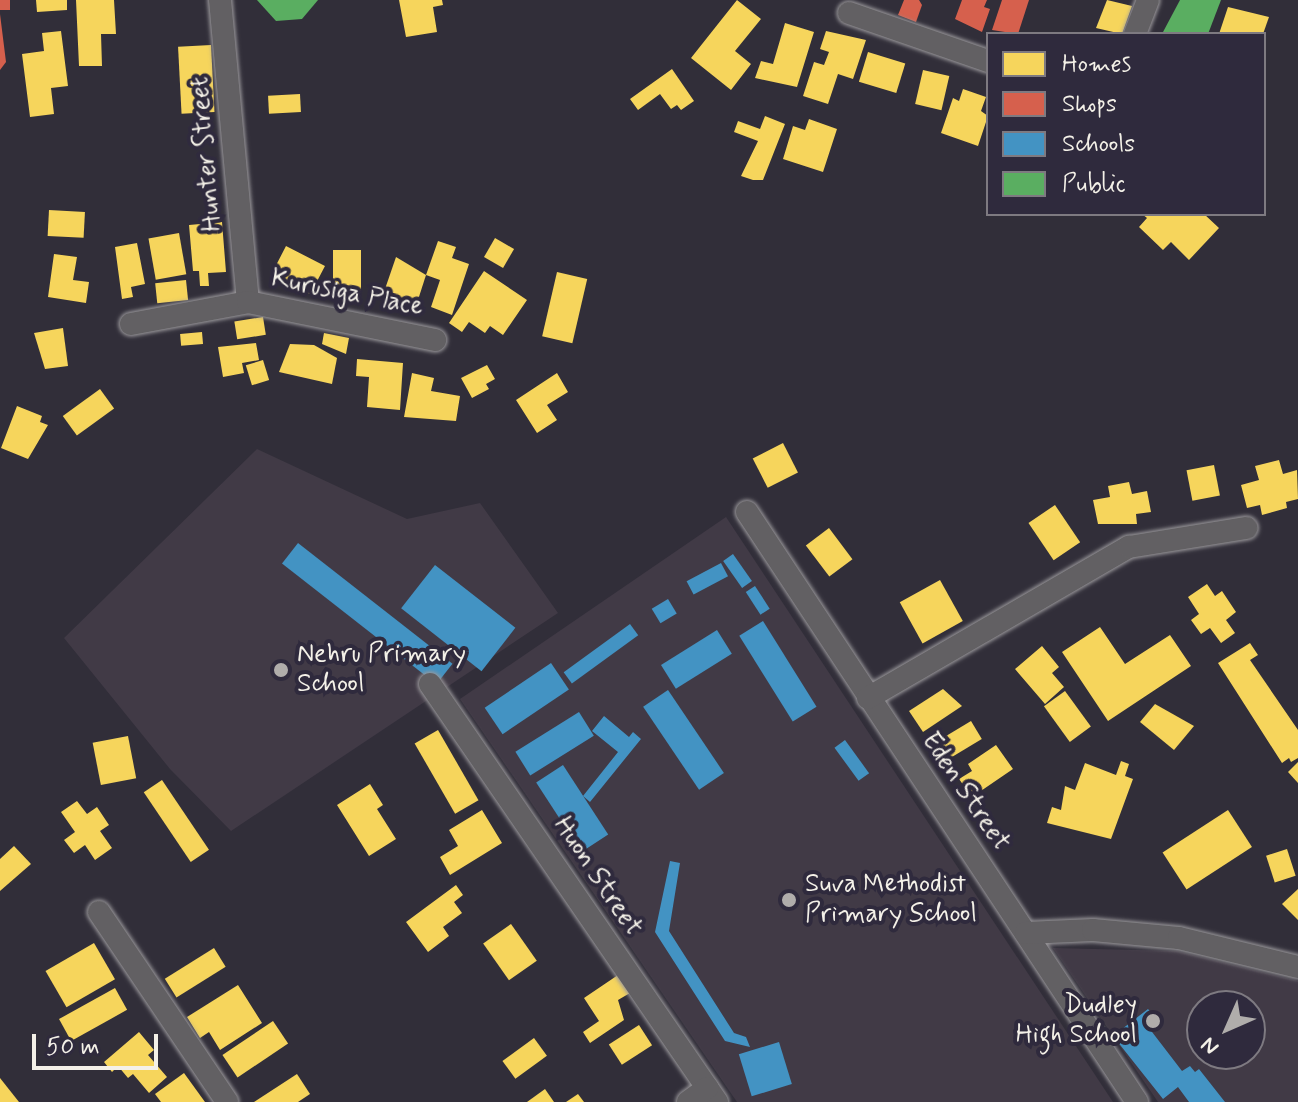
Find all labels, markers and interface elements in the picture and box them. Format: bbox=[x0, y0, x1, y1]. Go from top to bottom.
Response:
legend bbox=[986, 32, 1266, 216]
text: Homes bbox=[1062, 49, 1131, 80]
street label: Hunter Street bbox=[184, 73, 230, 235]
text: Shops bbox=[1062, 89, 1117, 120]
text: Schools bbox=[1062, 129, 1135, 160]
text: Public bbox=[1062, 169, 1126, 200]
street label: Kurusiga Place bbox=[268, 264, 426, 324]
place label: Nehru Primary School bbox=[297, 639, 465, 700]
marker: Nehru Primary School bbox=[272, 661, 290, 679]
street label: Eden Street bbox=[914, 727, 1016, 857]
street label: Huon Street bbox=[546, 812, 648, 942]
place label: Suva Methodist Primary School bbox=[805, 869, 977, 930]
marker: Suva Methodist Primary School bbox=[780, 891, 798, 909]
place label: Dudley High School bbox=[1016, 990, 1137, 1052]
north arrow bbox=[1186, 990, 1266, 1070]
marker: Dudley High School bbox=[1144, 1012, 1162, 1030]
scale bar bbox=[36, 1018, 162, 1068]
text: N bbox=[1195, 1030, 1226, 1061]
text: 50 m bbox=[46, 1032, 100, 1063]

